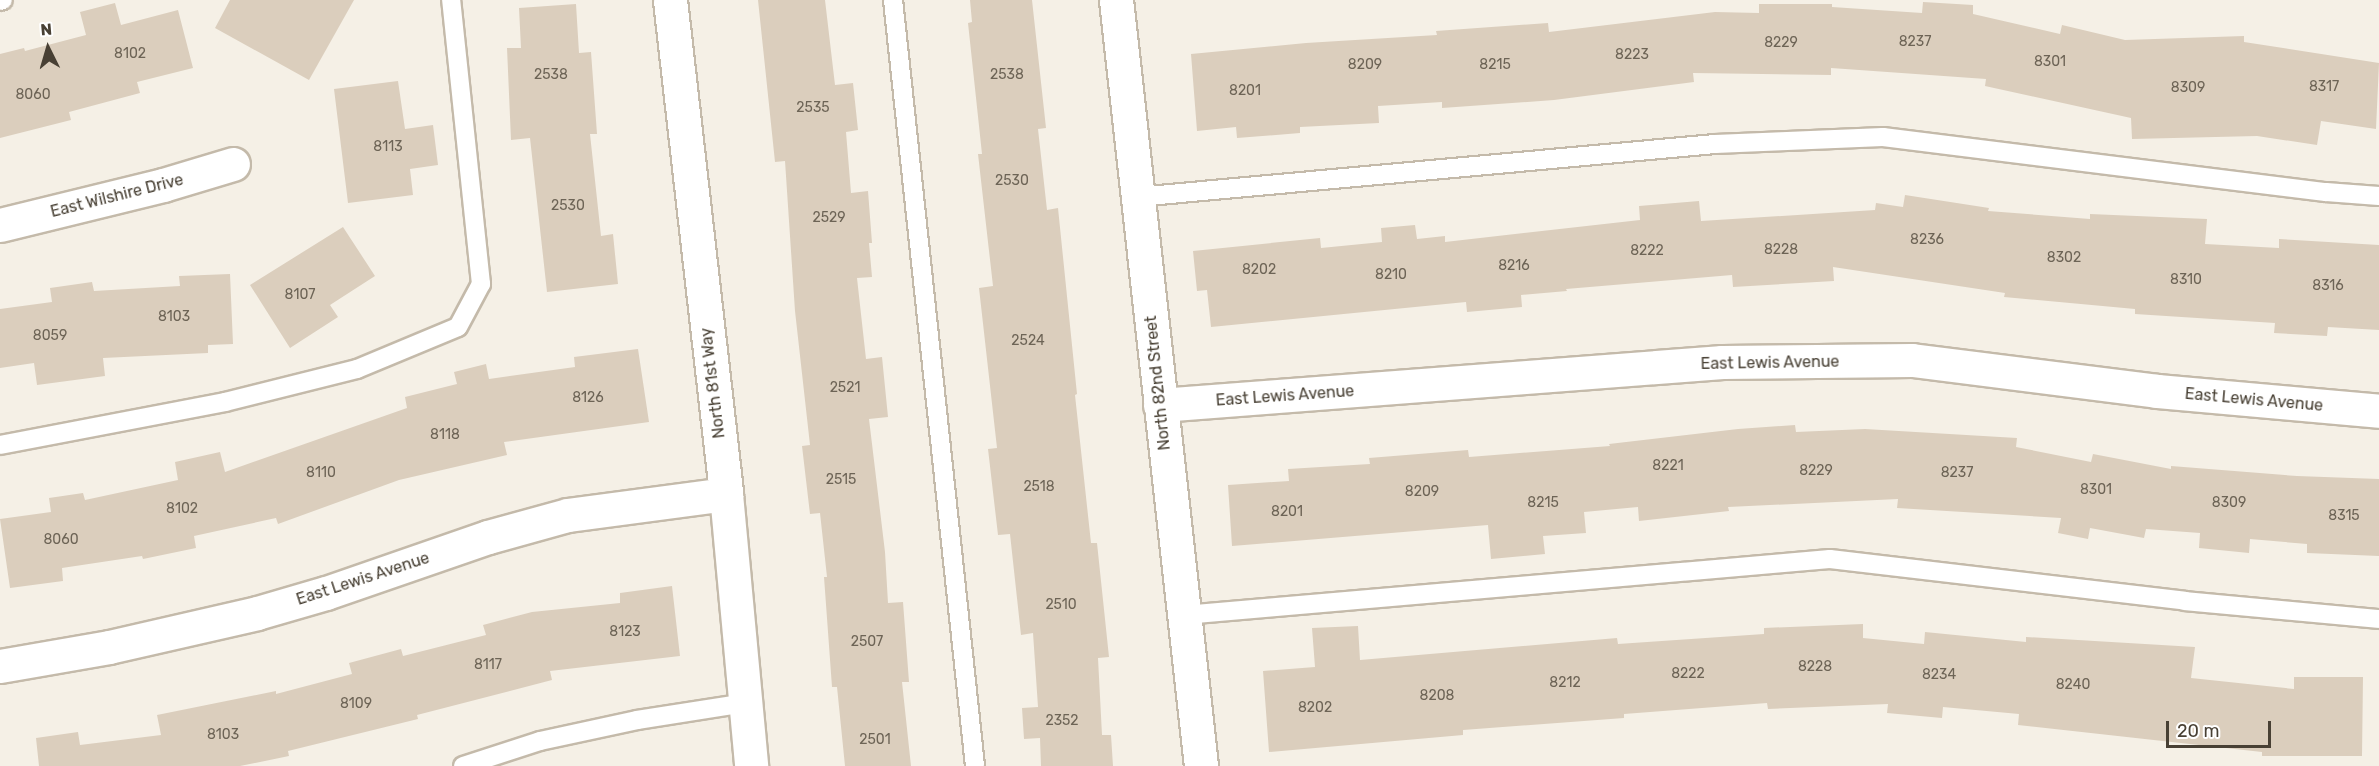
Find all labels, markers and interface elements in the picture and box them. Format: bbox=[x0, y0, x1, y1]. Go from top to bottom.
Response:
north arrow bbox=[18, 18, 78, 78]
text: N bbox=[40, 20, 53, 40]
house number: 8237 bbox=[1899, 34, 1931, 50]
house number: 8229 bbox=[1764, 35, 1798, 51]
house number: 8102 bbox=[114, 46, 146, 62]
house number: 8223 bbox=[1615, 47, 1649, 63]
house number: 8301 bbox=[2034, 54, 2066, 70]
house number: 8209 bbox=[1348, 57, 1382, 73]
house number: 8215 bbox=[1479, 57, 1511, 73]
house number: 2538 bbox=[534, 67, 568, 83]
house number: 2538 bbox=[990, 67, 1024, 83]
house number: 8317 bbox=[2309, 79, 2339, 95]
house number: 8309 bbox=[2171, 80, 2205, 96]
house number: 8201 bbox=[1229, 83, 1261, 99]
house number: 8060 bbox=[15, 87, 51, 103]
house number: 2535 bbox=[796, 100, 830, 116]
house number: 8113 bbox=[373, 139, 403, 155]
street label: East Wilshire Drive bbox=[48, 170, 186, 222]
house number: 2530 bbox=[995, 173, 1029, 189]
house number: 2530 bbox=[551, 198, 585, 214]
house number: 2529 bbox=[812, 210, 846, 226]
house number: 8236 bbox=[1910, 232, 1944, 248]
house number: 8228 bbox=[1764, 242, 1798, 258]
house number: 8222 bbox=[1630, 243, 1664, 259]
house number: 8302 bbox=[2047, 250, 2081, 266]
house number: 8216 bbox=[1498, 258, 1530, 274]
house number: 8202 bbox=[1242, 262, 1276, 278]
house number: 8210 bbox=[1375, 267, 1407, 283]
house number: 8310 bbox=[2170, 272, 2202, 288]
house number: 8316 bbox=[2312, 278, 2344, 294]
house number: 8107 bbox=[285, 287, 315, 303]
house number: 8103 bbox=[158, 309, 190, 325]
street label: North 82nd Street bbox=[1141, 315, 1175, 451]
street label: North 81st Way bbox=[697, 326, 729, 440]
house number: 8059 bbox=[33, 328, 67, 344]
house number: 2524 bbox=[1011, 333, 1045, 349]
street label: East Lewis Avenue bbox=[1700, 352, 1840, 374]
house number: 2521 bbox=[830, 380, 860, 396]
street label: East Lewis Avenue bbox=[1215, 382, 1355, 410]
street label: East Lewis Avenue bbox=[2184, 384, 2324, 416]
house number: 8126 bbox=[572, 390, 604, 406]
house number: 8118 bbox=[430, 427, 460, 443]
house number: 8221 bbox=[1652, 458, 1684, 474]
house number: 8229 bbox=[1799, 463, 1833, 479]
house number: 8110 bbox=[306, 465, 336, 481]
house number: 8237 bbox=[1941, 465, 1973, 481]
house number: 2515 bbox=[826, 472, 856, 488]
house number: 2518 bbox=[1023, 479, 1055, 495]
house number: 8301 bbox=[2080, 482, 2112, 498]
house number: 8209 bbox=[1405, 484, 1439, 500]
house number: 8215 bbox=[1527, 495, 1559, 511]
house number: 8309 bbox=[2212, 495, 2246, 511]
house number: 8102 bbox=[166, 501, 198, 517]
house number: 8201 bbox=[1271, 504, 1303, 520]
house number: 8315 bbox=[2328, 508, 2360, 524]
house number: 8060 bbox=[43, 532, 79, 548]
street label: East Lewis Avenue bbox=[294, 548, 432, 610]
house number: 2510 bbox=[1045, 597, 1077, 613]
house number: 8123 bbox=[609, 624, 641, 640]
house number: 2507 bbox=[851, 634, 883, 650]
house number: 8117 bbox=[474, 657, 502, 673]
house number: 8228 bbox=[1798, 659, 1832, 675]
house number: 8222 bbox=[1671, 666, 1705, 682]
house number: 8234 bbox=[1922, 667, 1956, 683]
house number: 8212 bbox=[1549, 675, 1581, 691]
house number: 8240 bbox=[2056, 677, 2090, 693]
house number: 8208 bbox=[1420, 688, 1454, 704]
house number: 8109 bbox=[340, 696, 372, 712]
house number: 8202 bbox=[1298, 700, 1332, 716]
scale bar bbox=[2169, 709, 2274, 747]
house number: 2352 bbox=[1045, 713, 1079, 729]
text: 20 m bbox=[2177, 720, 2219, 742]
house number: 8103 bbox=[207, 727, 239, 743]
house number: 2501 bbox=[859, 732, 891, 748]

